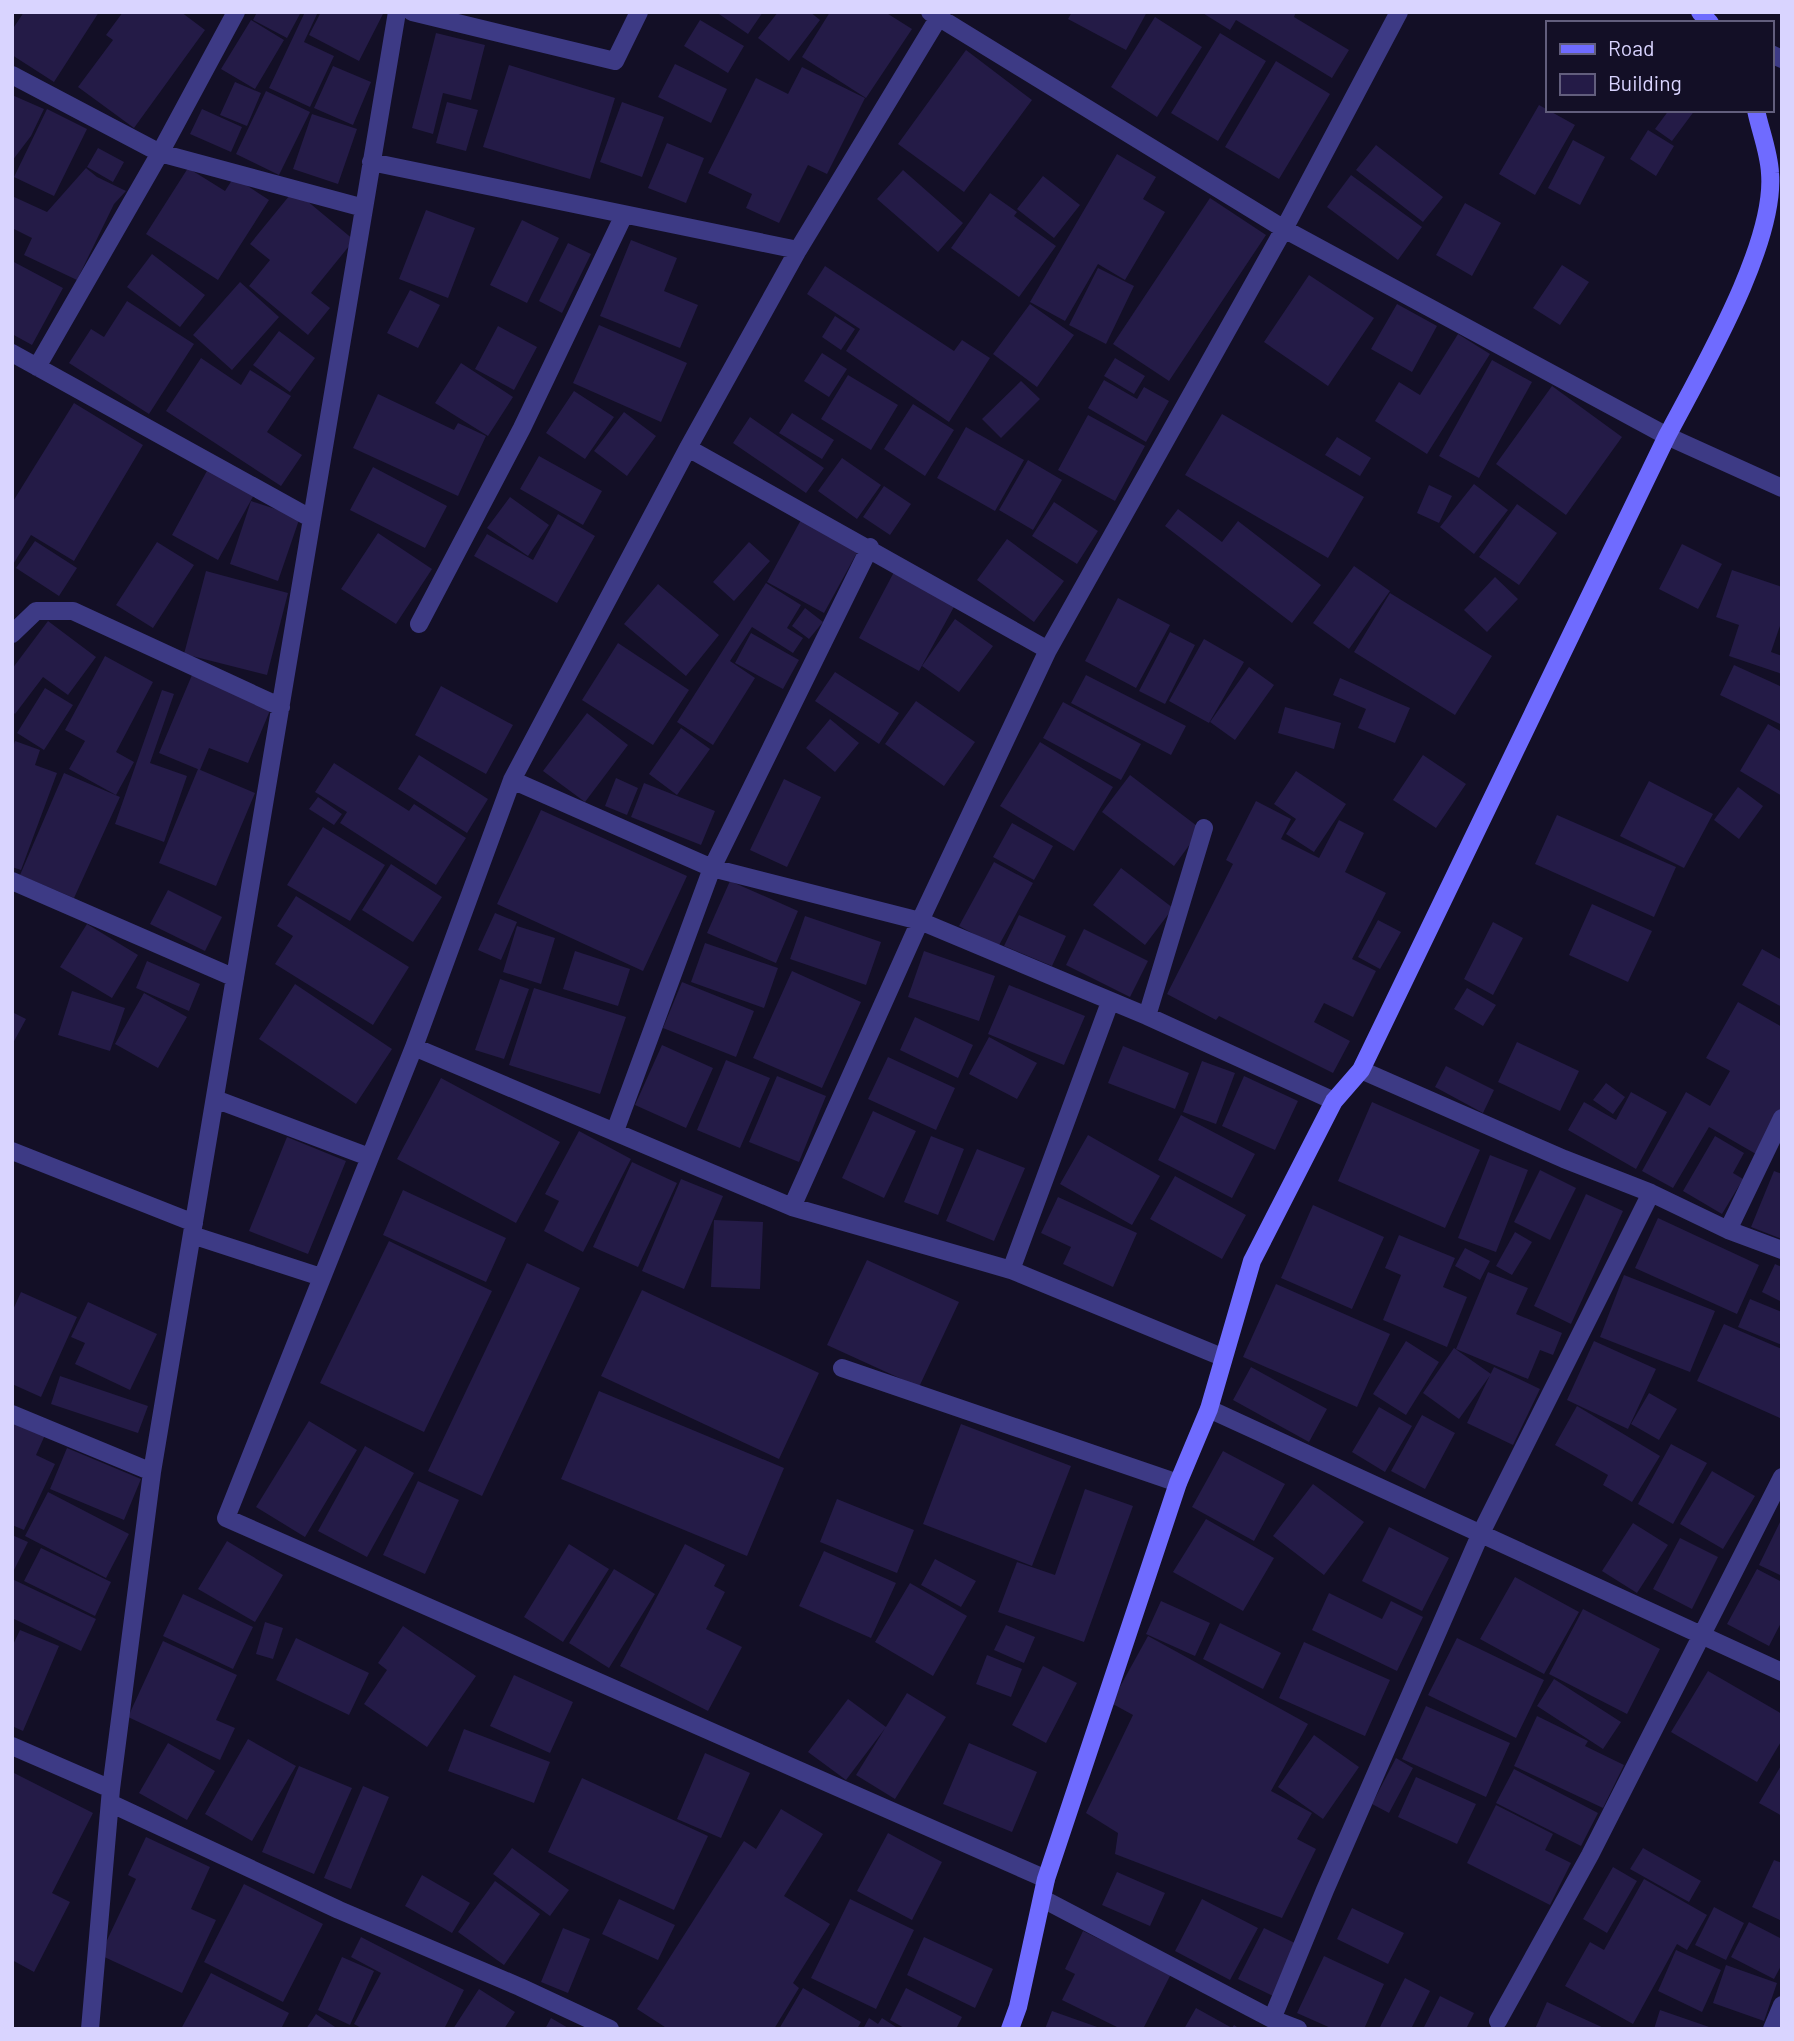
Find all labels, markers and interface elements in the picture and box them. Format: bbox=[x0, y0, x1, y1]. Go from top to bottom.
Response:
legend bbox=[1546, 21, 1773, 112]
text: Road bbox=[1608, 35, 1654, 60]
text: Building bbox=[1608, 70, 1682, 95]

